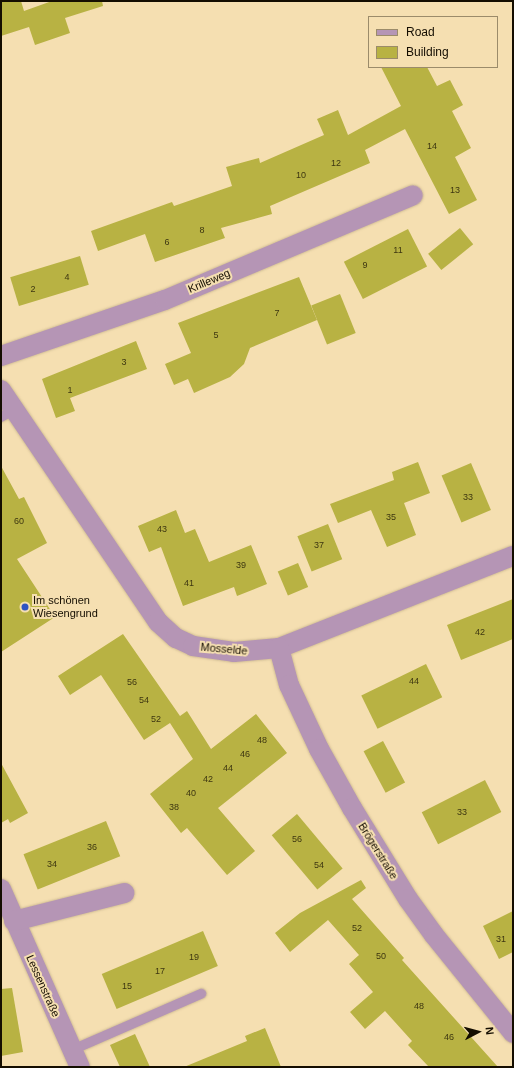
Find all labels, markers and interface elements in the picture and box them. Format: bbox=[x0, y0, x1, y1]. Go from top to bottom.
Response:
legend bbox=[368, 16, 498, 68]
text: Road bbox=[406, 25, 435, 39]
text: Building bbox=[406, 45, 449, 59]
house number: 14 bbox=[427, 141, 437, 151]
house number: 12 bbox=[331, 158, 341, 168]
house number: 10 bbox=[296, 170, 306, 180]
house number: 13 bbox=[450, 185, 460, 195]
house number: 8 bbox=[199, 225, 205, 235]
house number: 6 bbox=[164, 237, 170, 247]
house number: 11 bbox=[393, 245, 403, 255]
house number: 9 bbox=[362, 260, 368, 270]
street label: Krilleweg bbox=[186, 266, 232, 296]
house number: 4 bbox=[64, 272, 70, 282]
house number: 2 bbox=[30, 284, 36, 294]
house number: 7 bbox=[274, 308, 280, 318]
house number: 5 bbox=[213, 330, 219, 340]
house number: 3 bbox=[121, 357, 127, 367]
house number: 1 bbox=[67, 385, 73, 395]
house number: 33 bbox=[463, 492, 473, 502]
house number: 35 bbox=[386, 512, 396, 522]
house number: 60 bbox=[14, 516, 24, 526]
house number: 43 bbox=[157, 524, 167, 534]
house number: 37 bbox=[314, 540, 324, 550]
house number: 39 bbox=[236, 560, 246, 570]
house number: 41 bbox=[184, 578, 194, 588]
place label: Im schönen Wiesengrund bbox=[33, 594, 98, 620]
marker: Im schönen Wiesengrund bbox=[20, 602, 30, 612]
house number: 42 bbox=[475, 627, 485, 637]
street label: Mosselde bbox=[200, 640, 248, 658]
house number: 44 bbox=[409, 676, 419, 686]
house number: 56 bbox=[127, 677, 137, 687]
house number: 54 bbox=[139, 695, 149, 705]
house number: 52 bbox=[151, 714, 161, 724]
house number: 48 bbox=[257, 735, 267, 745]
house number: 46 bbox=[240, 749, 250, 759]
house number: 44 bbox=[223, 763, 233, 773]
house number: 42 bbox=[203, 774, 213, 784]
house number: 40 bbox=[186, 788, 196, 798]
house number: 38 bbox=[169, 802, 179, 812]
house number: 33 bbox=[457, 807, 467, 817]
street label: Brögerstraße bbox=[355, 820, 401, 882]
house number: 56 bbox=[292, 834, 302, 844]
house number: 36 bbox=[87, 842, 97, 852]
house number: 34 bbox=[47, 859, 57, 869]
house number: 54 bbox=[314, 860, 324, 870]
house number: 52 bbox=[352, 923, 362, 933]
house number: 31 bbox=[496, 934, 506, 944]
house number: 50 bbox=[376, 951, 386, 961]
house number: 19 bbox=[189, 952, 199, 962]
street label: Lessenstraße bbox=[23, 953, 63, 1019]
house number: 17 bbox=[155, 966, 165, 976]
house number: 15 bbox=[122, 981, 132, 991]
house number: 48 bbox=[414, 1001, 424, 1011]
north arrow bbox=[458, 1012, 498, 1052]
text: N bbox=[484, 1026, 496, 1035]
house number: 46 bbox=[444, 1032, 454, 1042]

